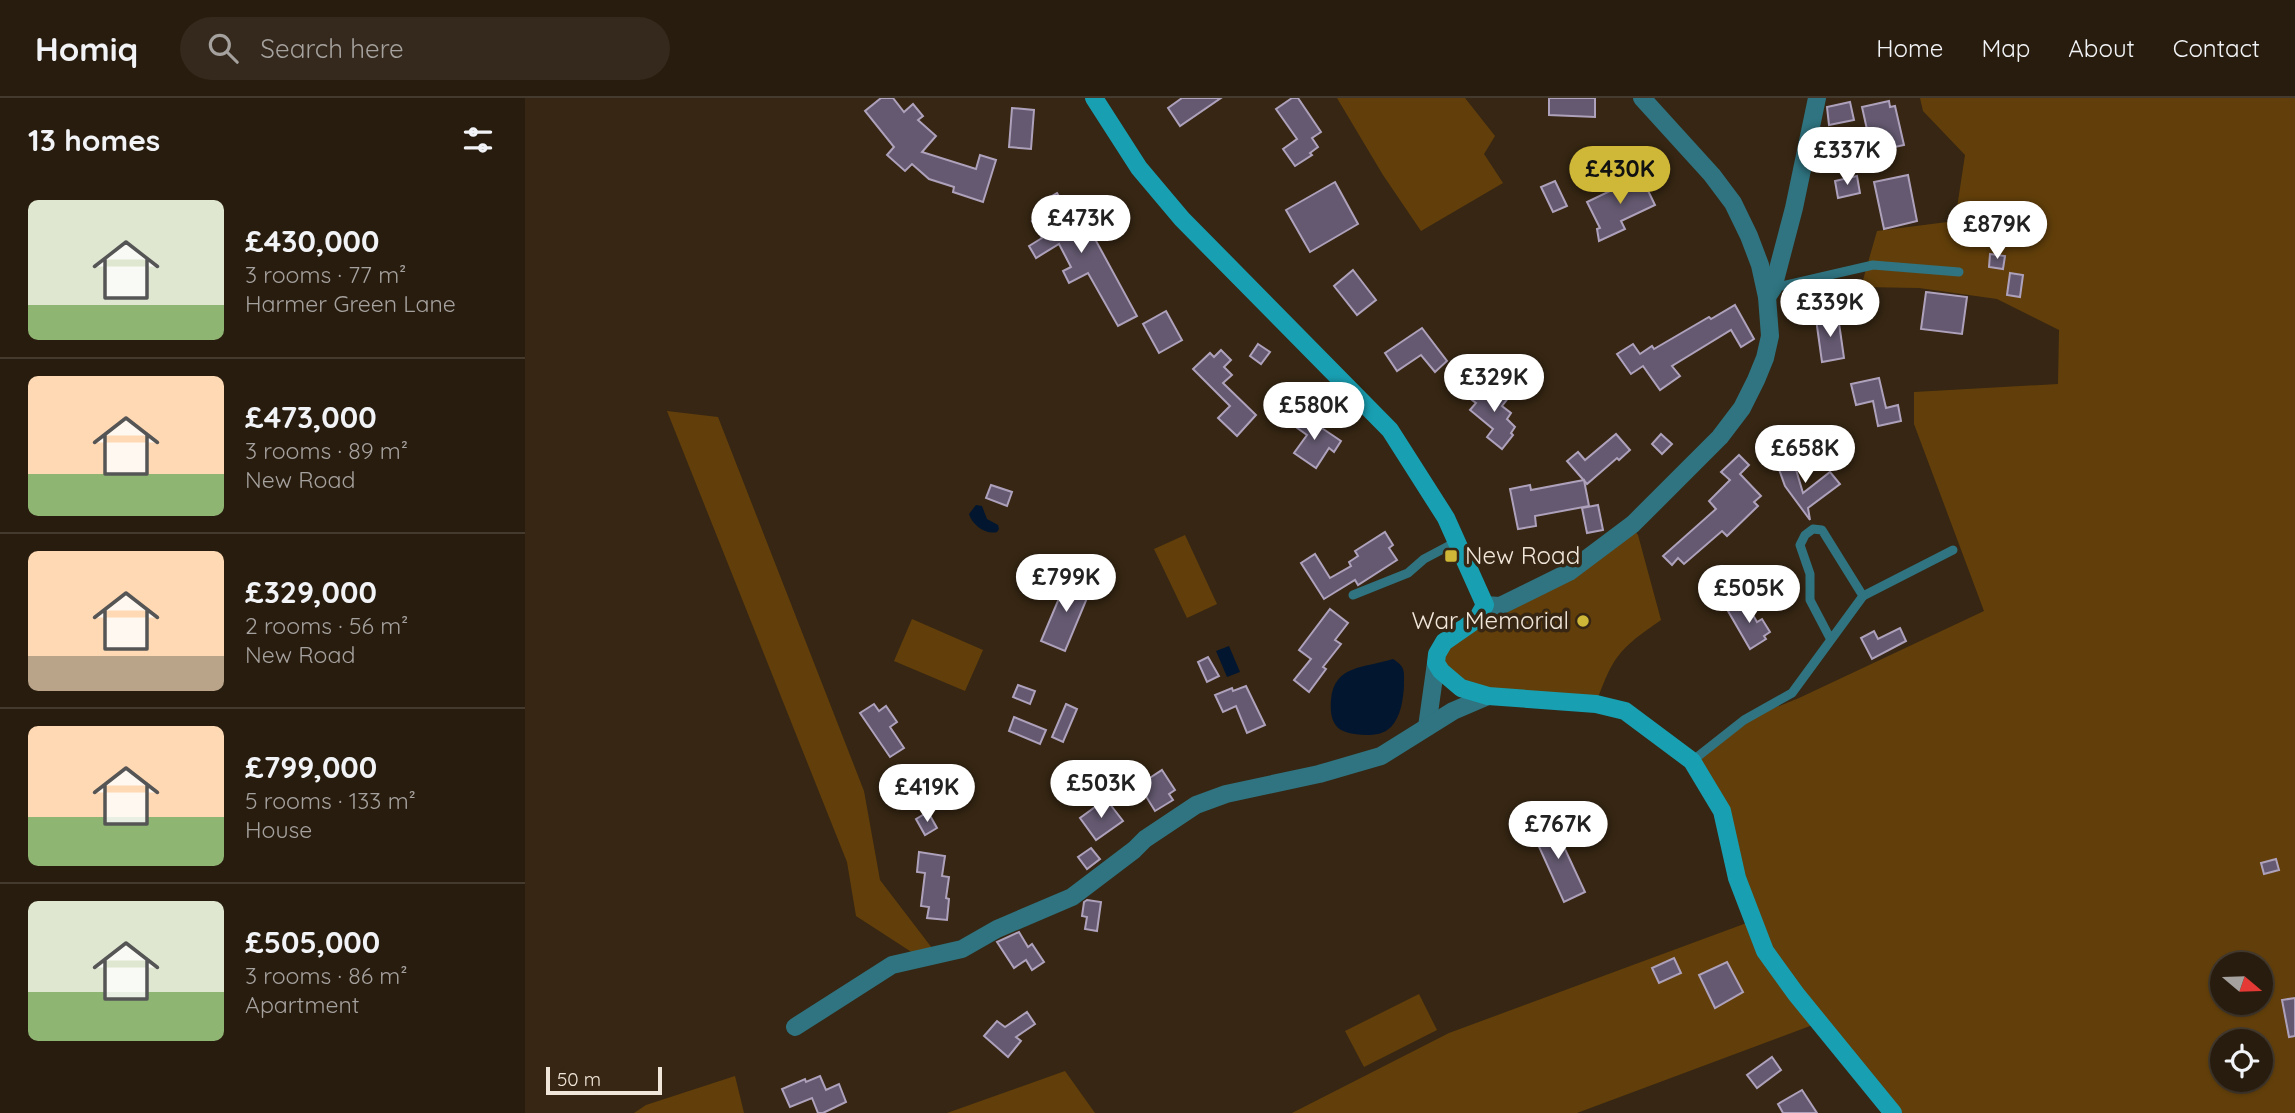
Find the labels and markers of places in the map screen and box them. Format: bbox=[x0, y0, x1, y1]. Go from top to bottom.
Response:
pin: £337K bbox=[1798, 127, 1896, 187]
pin: £430K bbox=[1571, 146, 1669, 206]
pin: £473K bbox=[1032, 195, 1130, 255]
pin: £879K bbox=[1948, 202, 2046, 261]
pin: £339K bbox=[1781, 280, 1879, 339]
pin: £329K bbox=[1445, 354, 1543, 414]
pin: £580K bbox=[1265, 382, 1363, 442]
pin: £658K bbox=[1756, 426, 1854, 485]
place label: New Road bbox=[1465, 540, 1580, 570]
marker: New Road bbox=[1443, 548, 1459, 564]
pin: £799K bbox=[1017, 554, 1115, 614]
pin: £505K bbox=[1700, 566, 1798, 625]
place label: War Memorial bbox=[1411, 605, 1569, 635]
marker: War Memorial bbox=[1575, 613, 1591, 629]
pin: £503K bbox=[1052, 760, 1150, 820]
pin: £419K bbox=[878, 764, 976, 824]
pin: £767K bbox=[1509, 802, 1607, 861]

